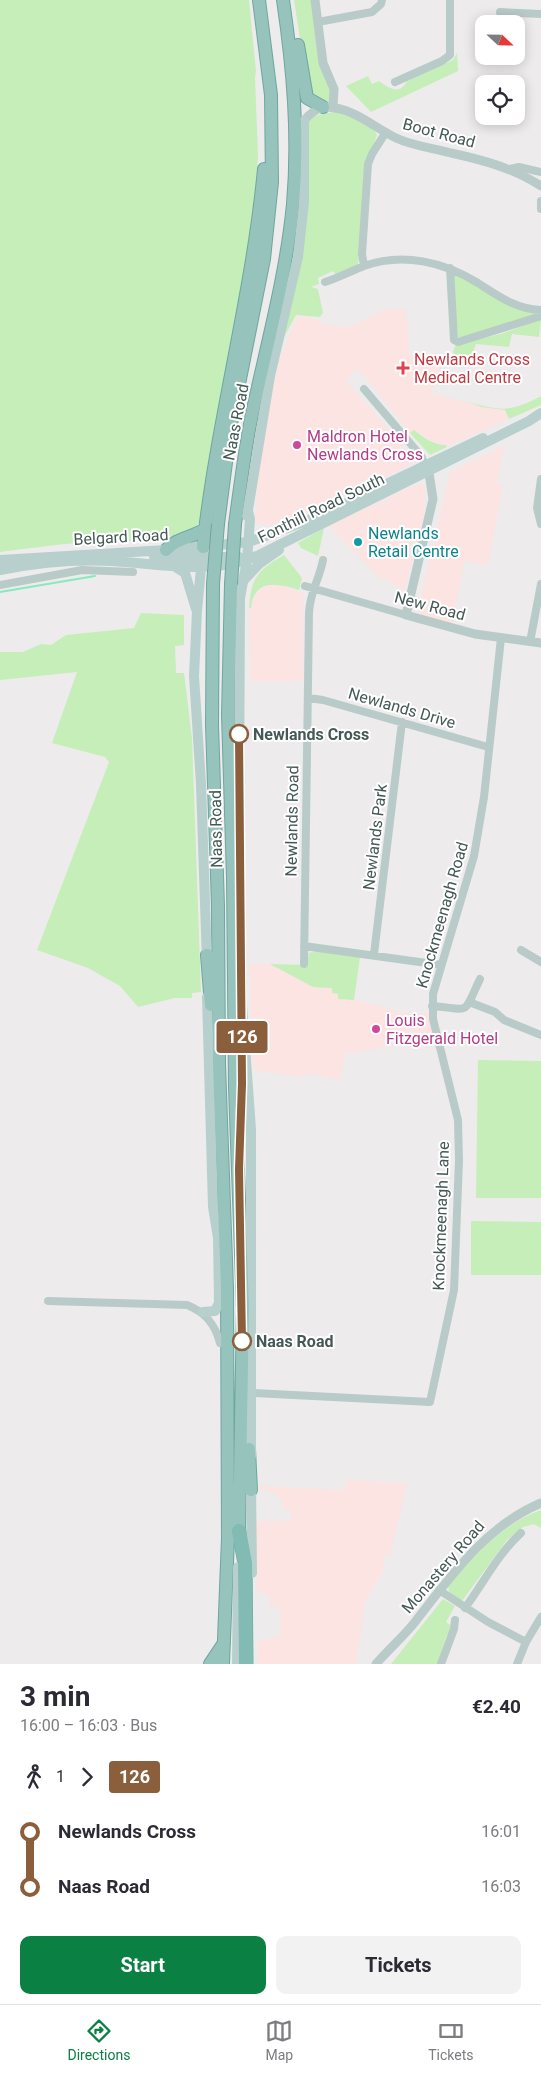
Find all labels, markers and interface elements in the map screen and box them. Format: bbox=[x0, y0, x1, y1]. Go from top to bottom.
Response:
north arrow bbox=[475, 15, 525, 65]
map controls bbox=[475, 15, 525, 125]
button: locate bbox=[475, 75, 525, 125]
street label: Boot Road bbox=[401, 114, 477, 152]
place label: Newlands Cross Medical Centre bbox=[414, 350, 530, 387]
marker: Newlands Cross Medical Centre bbox=[396, 361, 410, 375]
street label: Naas Road bbox=[219, 382, 253, 462]
place label: Maldron Hotel Newlands Cross bbox=[307, 427, 423, 464]
marker: Maldron Hotel Newlands Cross bbox=[291, 439, 303, 451]
street label: Fonthill Road South bbox=[255, 469, 387, 547]
place label: Newlands Retail Centre bbox=[368, 524, 459, 561]
street label: Belgard Road bbox=[73, 525, 169, 549]
marker: Newlands Retail Centre bbox=[352, 536, 364, 548]
street label: New Road bbox=[392, 587, 468, 625]
street label: Newlands Drive bbox=[346, 684, 458, 732]
marker: Newlands Cross bbox=[229, 724, 249, 744]
place label: Newlands Cross bbox=[253, 725, 369, 744]
street label: Newlands Road bbox=[282, 765, 302, 877]
street label: Newlands Park bbox=[359, 782, 391, 891]
street label: Naas Road bbox=[206, 790, 226, 868]
street label: Knockmeenagh Road bbox=[412, 840, 472, 990]
place label: Louis Fitzgerald Hotel bbox=[386, 1011, 498, 1048]
line badge: 126 bbox=[213, 1021, 271, 1053]
marker: Louis Fitzgerald Hotel bbox=[370, 1023, 382, 1035]
text: 126 bbox=[227, 1026, 257, 1047]
street label: Knockmeenagh Lane bbox=[429, 1141, 453, 1291]
marker: Naas Road bbox=[232, 1331, 252, 1351]
place label: Naas Road bbox=[256, 1332, 333, 1351]
street label: Monastery Road bbox=[398, 1517, 488, 1617]
text: 3 min bbox=[20, 1680, 90, 1713]
text: €2.40 bbox=[472, 1695, 521, 1718]
text: 16:00 – 16:03 · Bus bbox=[20, 1716, 157, 1735]
icon: walk bbox=[20, 1763, 48, 1791]
icon: forward bbox=[73, 1763, 101, 1791]
text: 126 bbox=[119, 1766, 150, 1787]
text: 1 bbox=[56, 1767, 65, 1786]
text: Newlands Cross bbox=[58, 1820, 196, 1843]
text: 16:01 bbox=[481, 1822, 521, 1841]
text: Naas Road bbox=[58, 1875, 150, 1898]
text: 16:03 bbox=[481, 1877, 521, 1896]
button: Start bbox=[20, 1936, 266, 1994]
button: Tickets bbox=[276, 1936, 521, 1994]
tab: Directions bbox=[67, 2017, 130, 2063]
tab: Map bbox=[265, 2017, 293, 2063]
tab: Tickets bbox=[428, 2017, 474, 2063]

